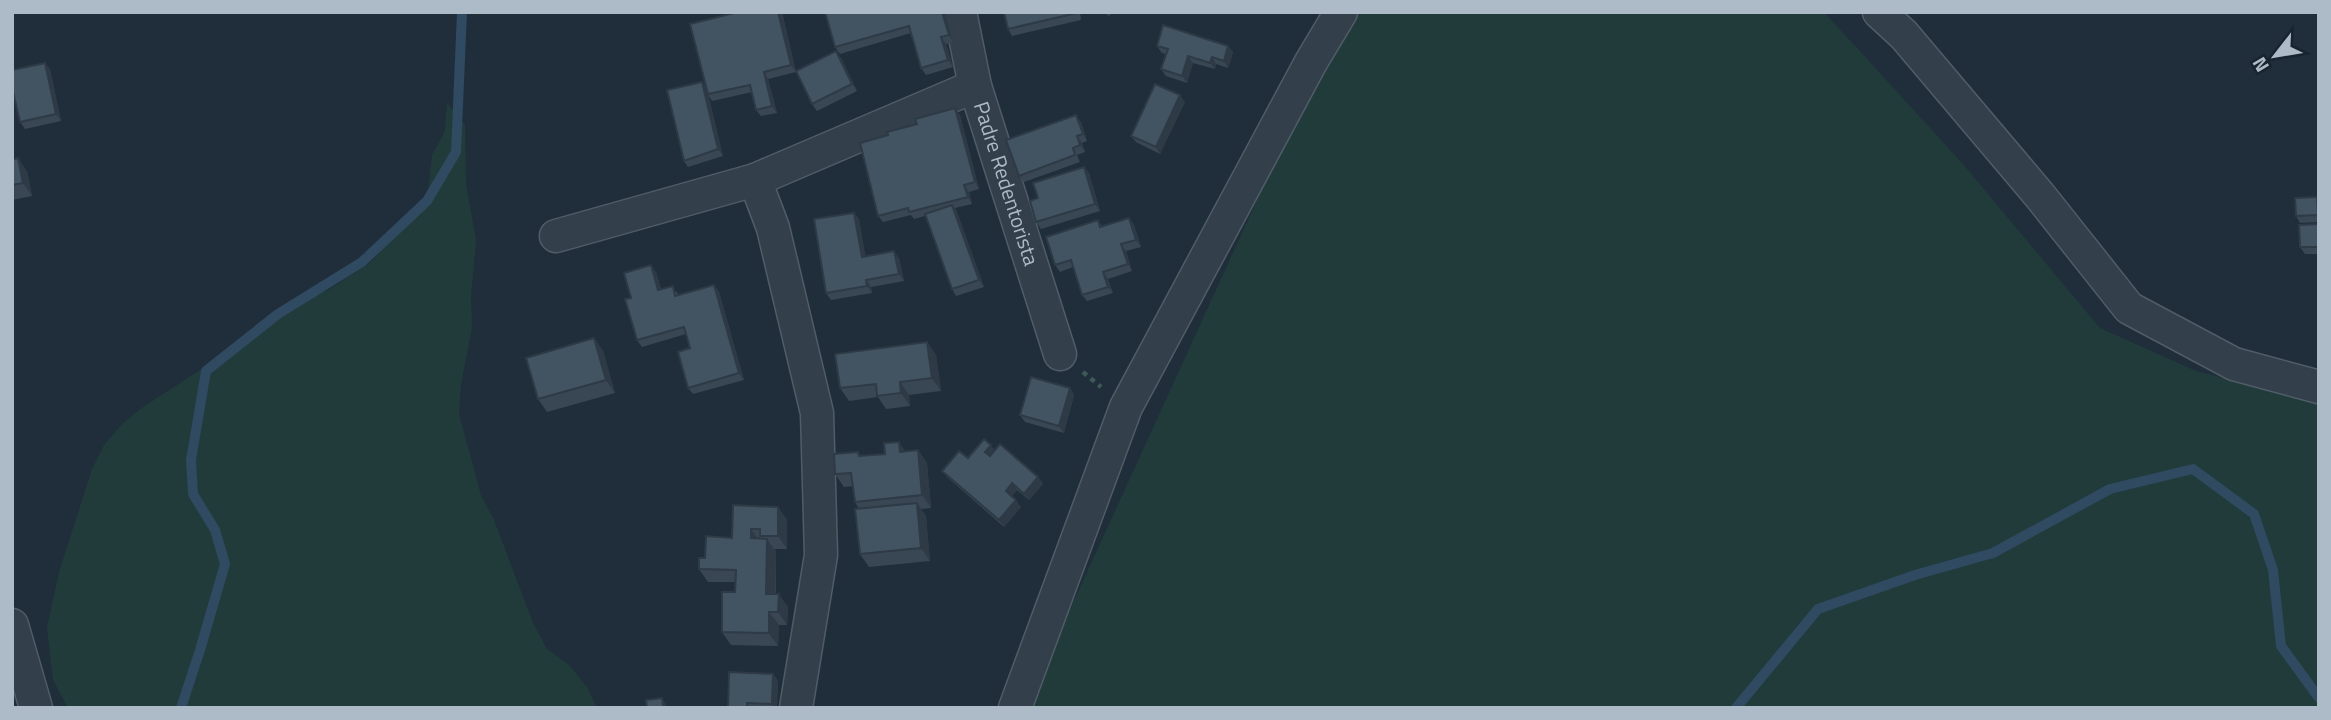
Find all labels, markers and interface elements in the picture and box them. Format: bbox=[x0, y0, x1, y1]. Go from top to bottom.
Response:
north arrow bbox=[2240, 21, 2310, 91]
text: N bbox=[2244, 52, 2276, 78]
street label: Padre Redentorista bbox=[966, 97, 1048, 270]

